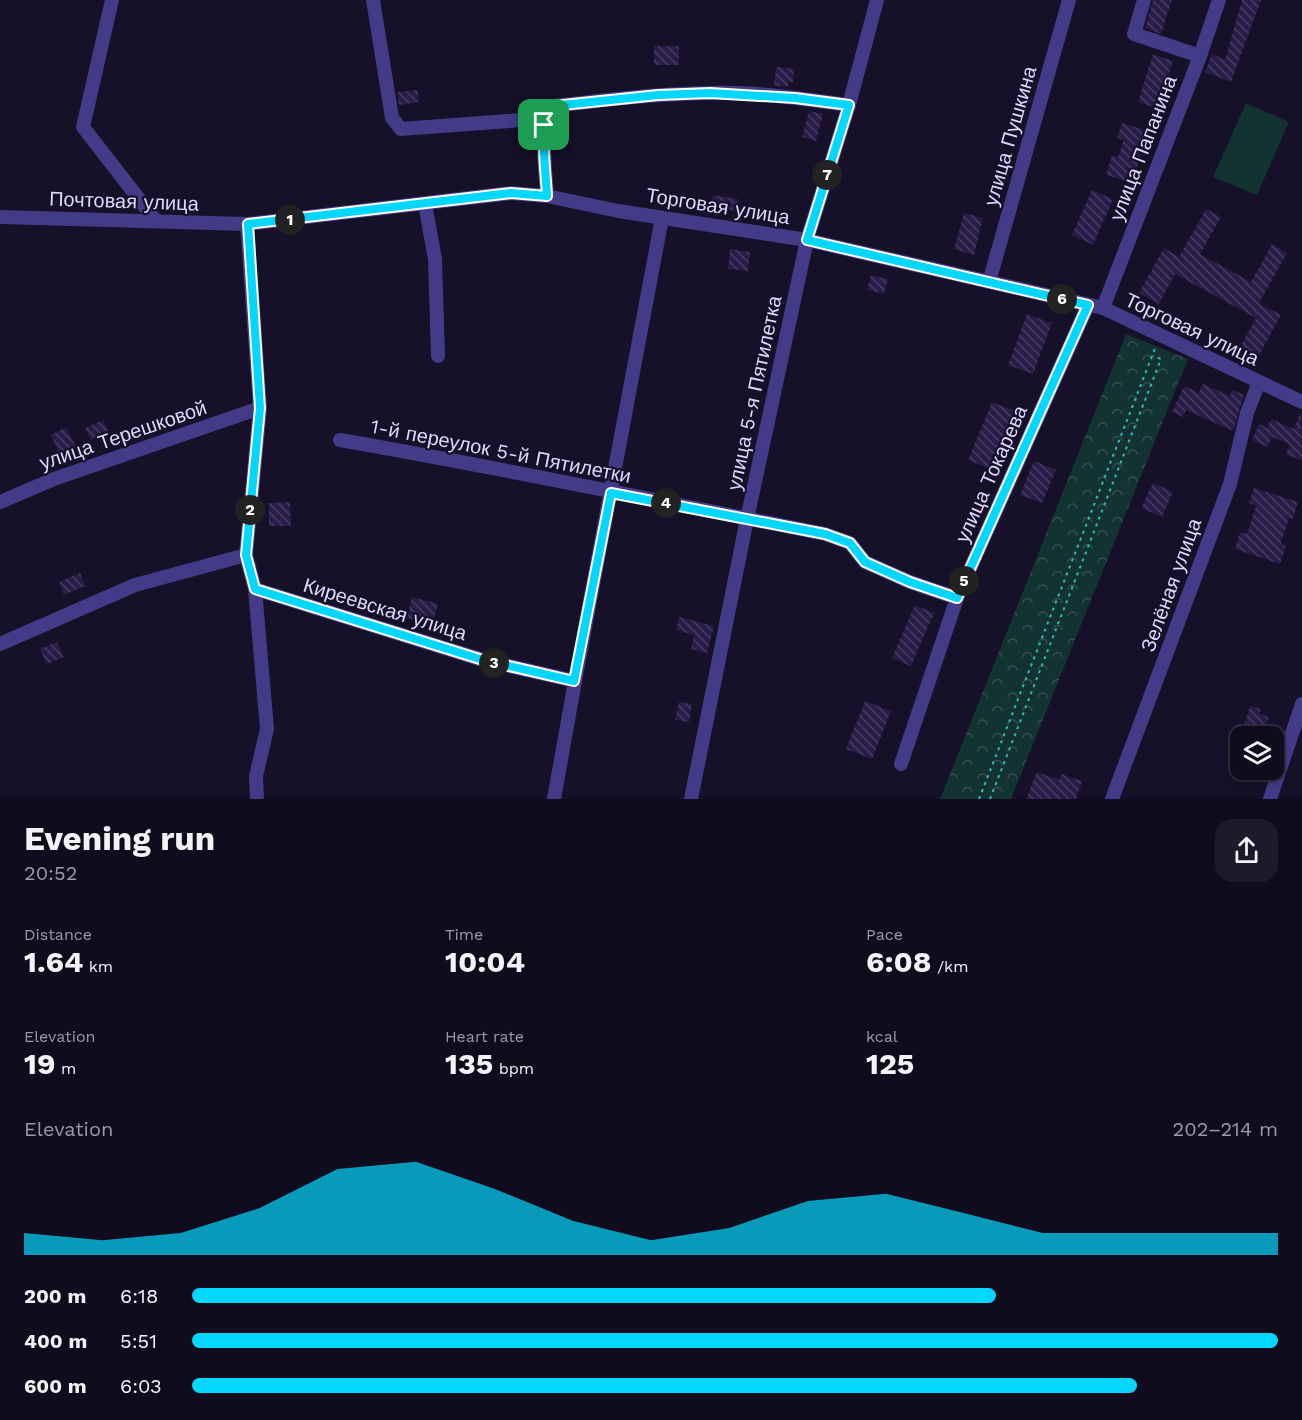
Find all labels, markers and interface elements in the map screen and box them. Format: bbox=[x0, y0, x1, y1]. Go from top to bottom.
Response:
street label: улица Пушкина bbox=[979, 62, 1042, 209]
street label: улица Папанина bbox=[1104, 71, 1182, 224]
pin bbox=[518, 99, 569, 150]
icon: arrive bbox=[527, 108, 560, 141]
pin: 7 bbox=[812, 160, 842, 190]
text: 7 bbox=[822, 165, 832, 184]
street label: Торговая улица bbox=[644, 183, 792, 229]
street label: Почтовая улица bbox=[49, 186, 200, 216]
pin: 1 bbox=[275, 205, 305, 235]
text: 1 bbox=[287, 210, 293, 229]
pin: 6 bbox=[1047, 284, 1077, 314]
street label: Торговая улица bbox=[1121, 287, 1264, 371]
text: 6 bbox=[1057, 289, 1067, 308]
street label: улица 5-я Пятилетка bbox=[722, 293, 787, 493]
street label: улица Терешковой bbox=[36, 395, 210, 475]
street label: улица Токарева bbox=[950, 401, 1032, 546]
street label: 1-й переулок 5-й Пятилетки bbox=[369, 414, 633, 488]
pin: 4 bbox=[651, 488, 681, 518]
text: 4 bbox=[661, 493, 671, 512]
pin: 2 bbox=[235, 495, 265, 525]
text: 2 bbox=[245, 500, 255, 519]
street label: Зелёная улица bbox=[1136, 514, 1207, 655]
pin: 5 bbox=[949, 566, 979, 596]
text: 5 bbox=[959, 571, 969, 590]
street label: Киреевская улица bbox=[300, 573, 470, 646]
pin: 3 bbox=[479, 648, 509, 678]
text: 3 bbox=[489, 653, 499, 672]
map controls bbox=[1230, 726, 1284, 780]
button: layers bbox=[1230, 726, 1284, 780]
text: Evening run bbox=[24, 819, 215, 858]
button: share bbox=[1215, 819, 1278, 882]
text: 20:52 bbox=[24, 861, 77, 885]
text: Distance bbox=[24, 925, 92, 944]
text: Time bbox=[445, 925, 483, 944]
text: Pace bbox=[866, 925, 903, 944]
text: 1.64 bbox=[24, 944, 83, 979]
text: 10:04 bbox=[445, 944, 525, 979]
text: 6:08 bbox=[866, 944, 932, 979]
text: km bbox=[83, 957, 113, 976]
text: /km bbox=[932, 957, 968, 976]
text: Elevation bbox=[24, 1027, 95, 1046]
text: Heart rate bbox=[445, 1027, 524, 1046]
text: kcal bbox=[866, 1027, 898, 1046]
text: 19 bbox=[24, 1046, 55, 1081]
text: 135 bbox=[445, 1046, 493, 1081]
text: 125 bbox=[866, 1046, 914, 1081]
text: m bbox=[55, 1059, 76, 1078]
text: bpm bbox=[493, 1059, 534, 1078]
text: Elevation bbox=[24, 1117, 113, 1141]
text: 202–214 m bbox=[1173, 1117, 1278, 1141]
text: 200 m bbox=[24, 1284, 86, 1308]
text: 6:18 bbox=[120, 1284, 158, 1308]
text: 400 m bbox=[24, 1329, 87, 1353]
text: 5:51 bbox=[120, 1329, 157, 1353]
text: 600 m bbox=[24, 1374, 87, 1398]
text: 6:03 bbox=[120, 1374, 162, 1398]

